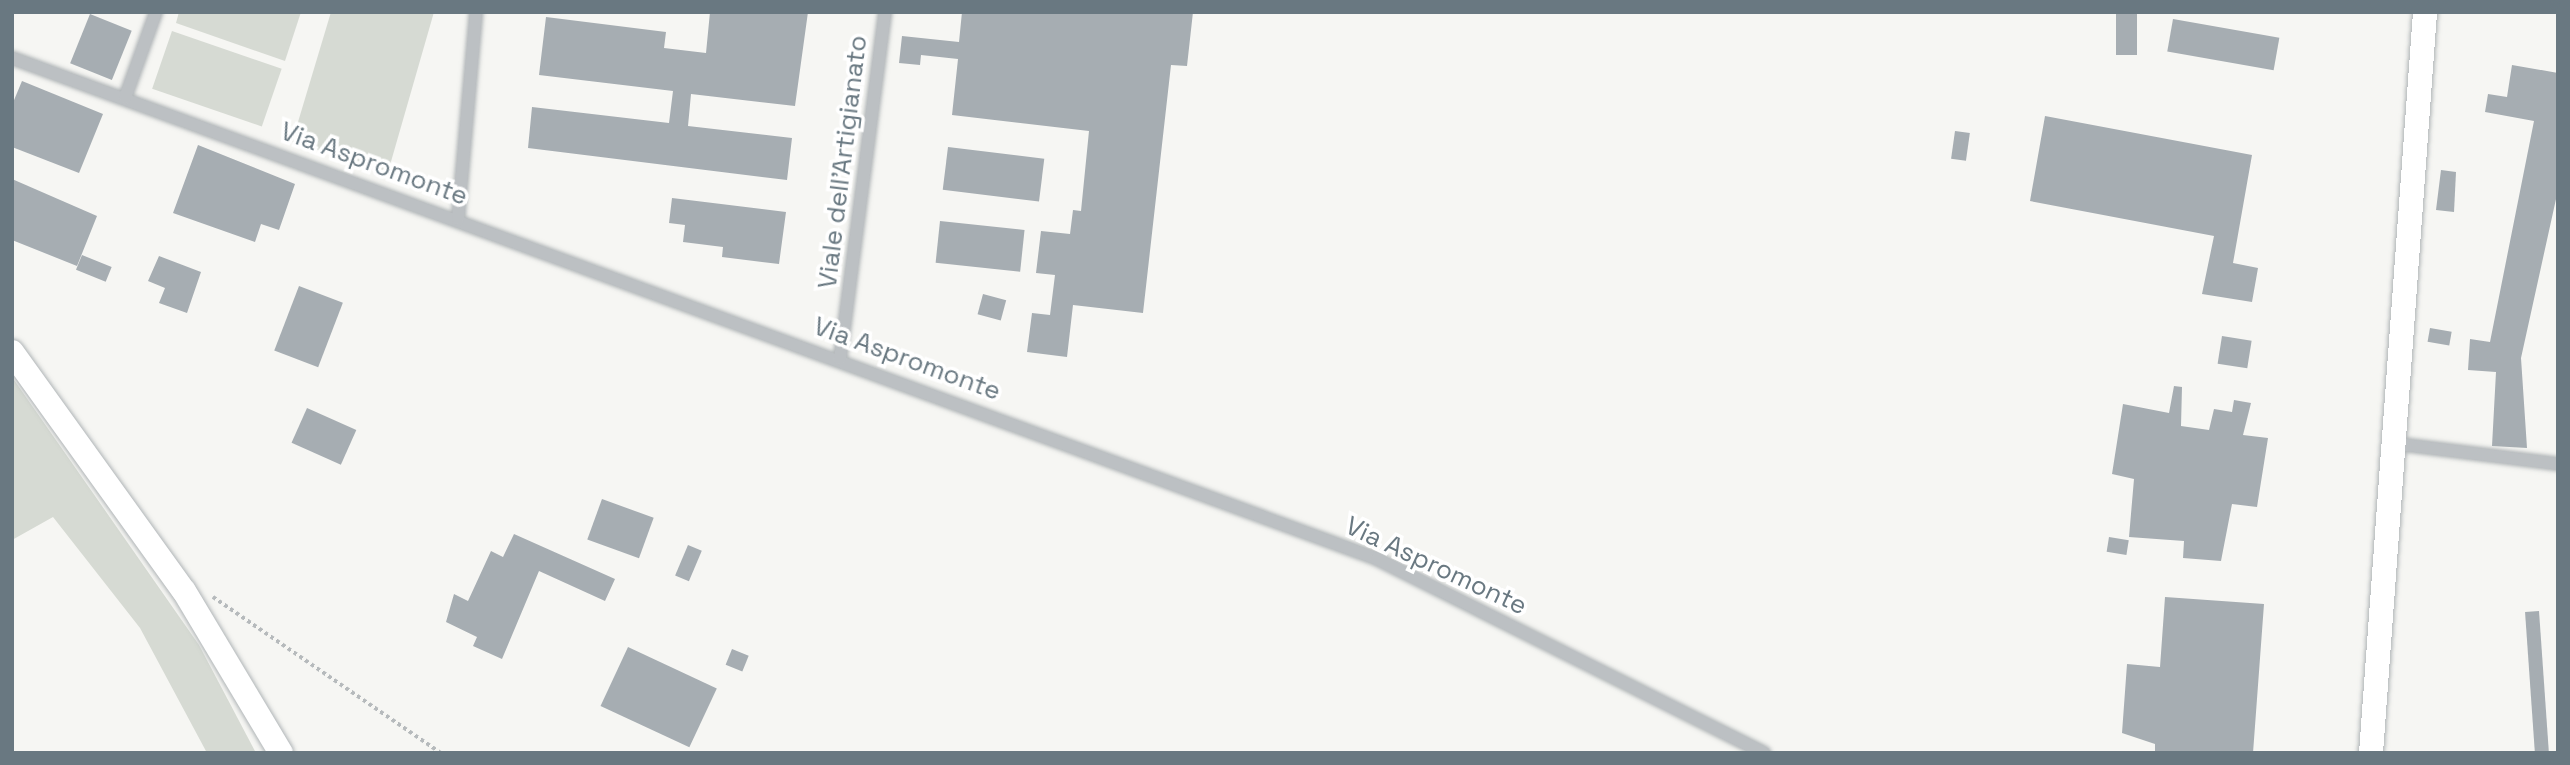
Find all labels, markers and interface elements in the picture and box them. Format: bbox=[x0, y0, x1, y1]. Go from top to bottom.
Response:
street label: Viale dell'Artigianato bbox=[812, 33, 874, 291]
street label: Via Aspromonte bbox=[276, 116, 472, 212]
street label: Via Aspromonte bbox=[809, 311, 1005, 407]
street label: Via Aspromonte bbox=[1340, 510, 1532, 622]

